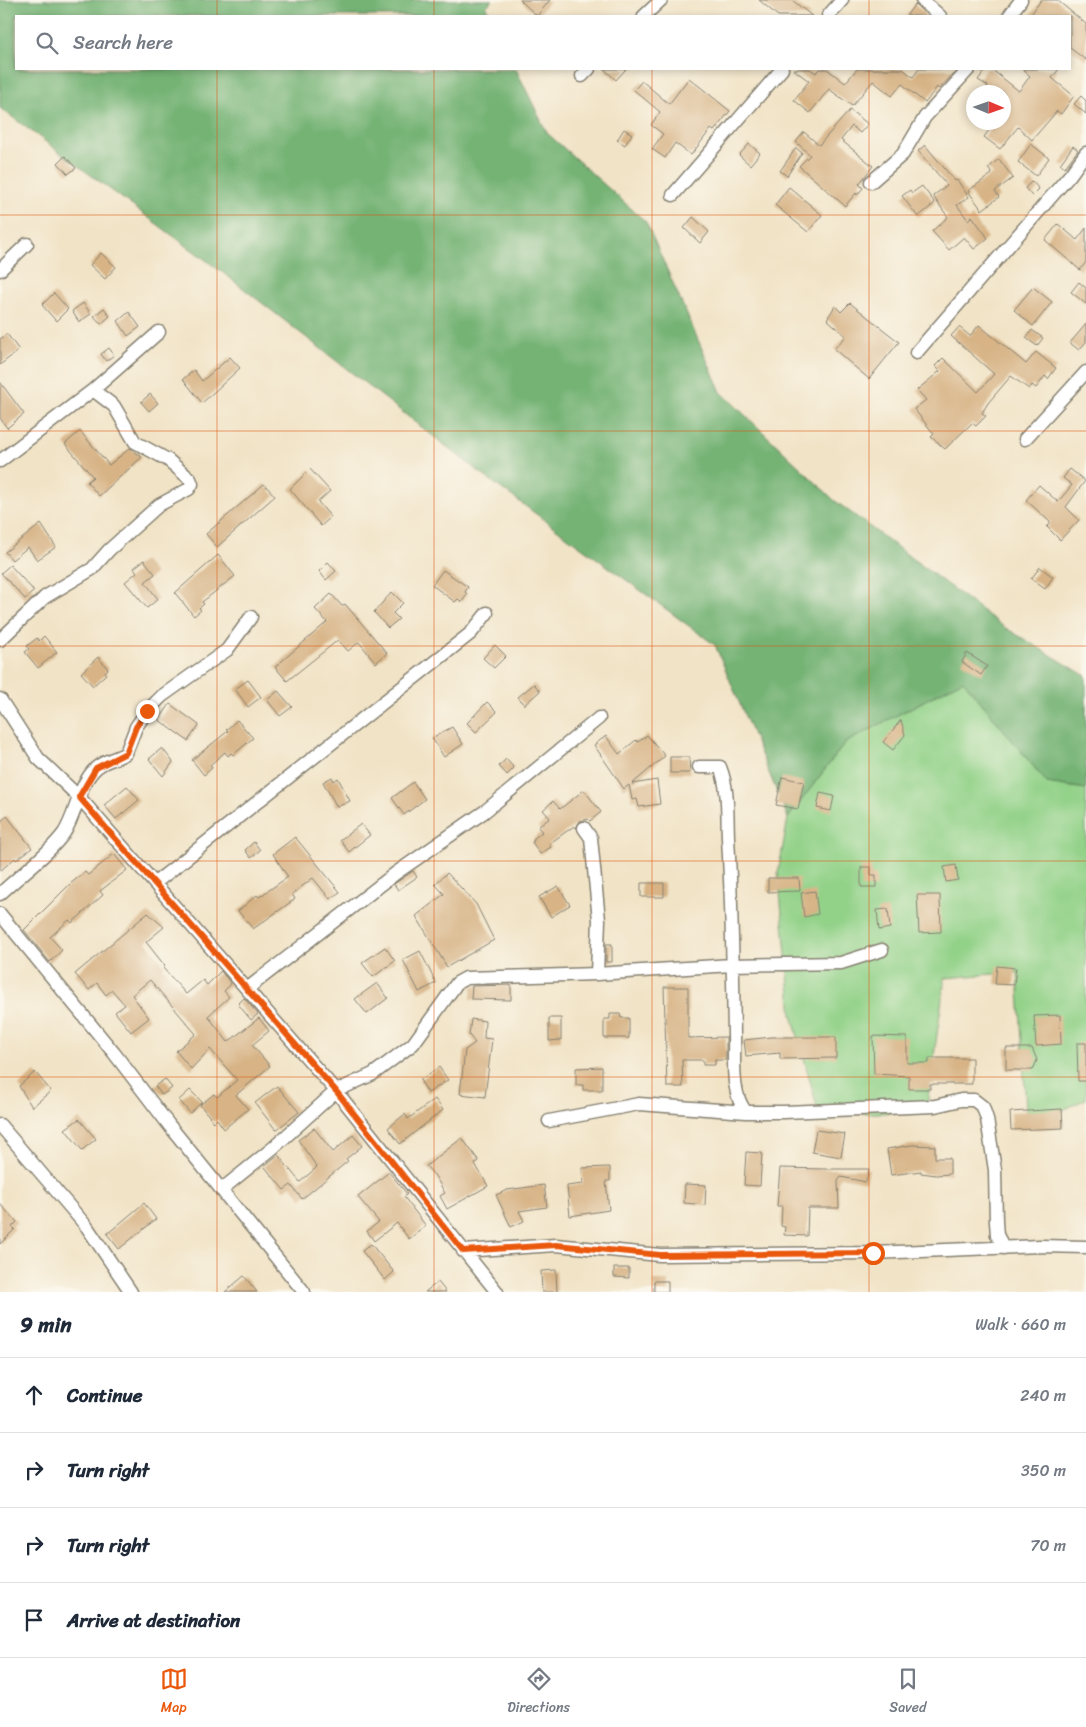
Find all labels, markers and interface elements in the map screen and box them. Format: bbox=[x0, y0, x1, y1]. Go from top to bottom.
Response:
search box bbox=[15, 15, 1071, 70]
text: Search here bbox=[73, 26, 173, 59]
icon: search bbox=[33, 29, 61, 57]
north arrow bbox=[966, 85, 1011, 130]
route end bbox=[136, 700, 159, 723]
route start bbox=[862, 1242, 885, 1265]
text: 9 min bbox=[20, 1306, 72, 1344]
text: Walk · 660 m bbox=[975, 1310, 1066, 1339]
text: Continue bbox=[67, 1379, 143, 1412]
icon: ahead bbox=[20, 1381, 48, 1409]
text: 240 m bbox=[1020, 1381, 1066, 1410]
text: Turn right bbox=[67, 1454, 149, 1487]
icon: right bbox=[20, 1456, 48, 1484]
text: 350 m bbox=[1021, 1456, 1066, 1485]
text: Turn right bbox=[67, 1529, 149, 1562]
icon: right bbox=[20, 1531, 48, 1559]
text: 70 m bbox=[1030, 1531, 1066, 1560]
text: Arrive at destination bbox=[67, 1604, 240, 1637]
icon: arrive bbox=[20, 1606, 48, 1634]
tab: Map bbox=[160, 1665, 188, 1720]
tab: Directions bbox=[507, 1665, 570, 1720]
tab: Saved bbox=[889, 1665, 926, 1720]

